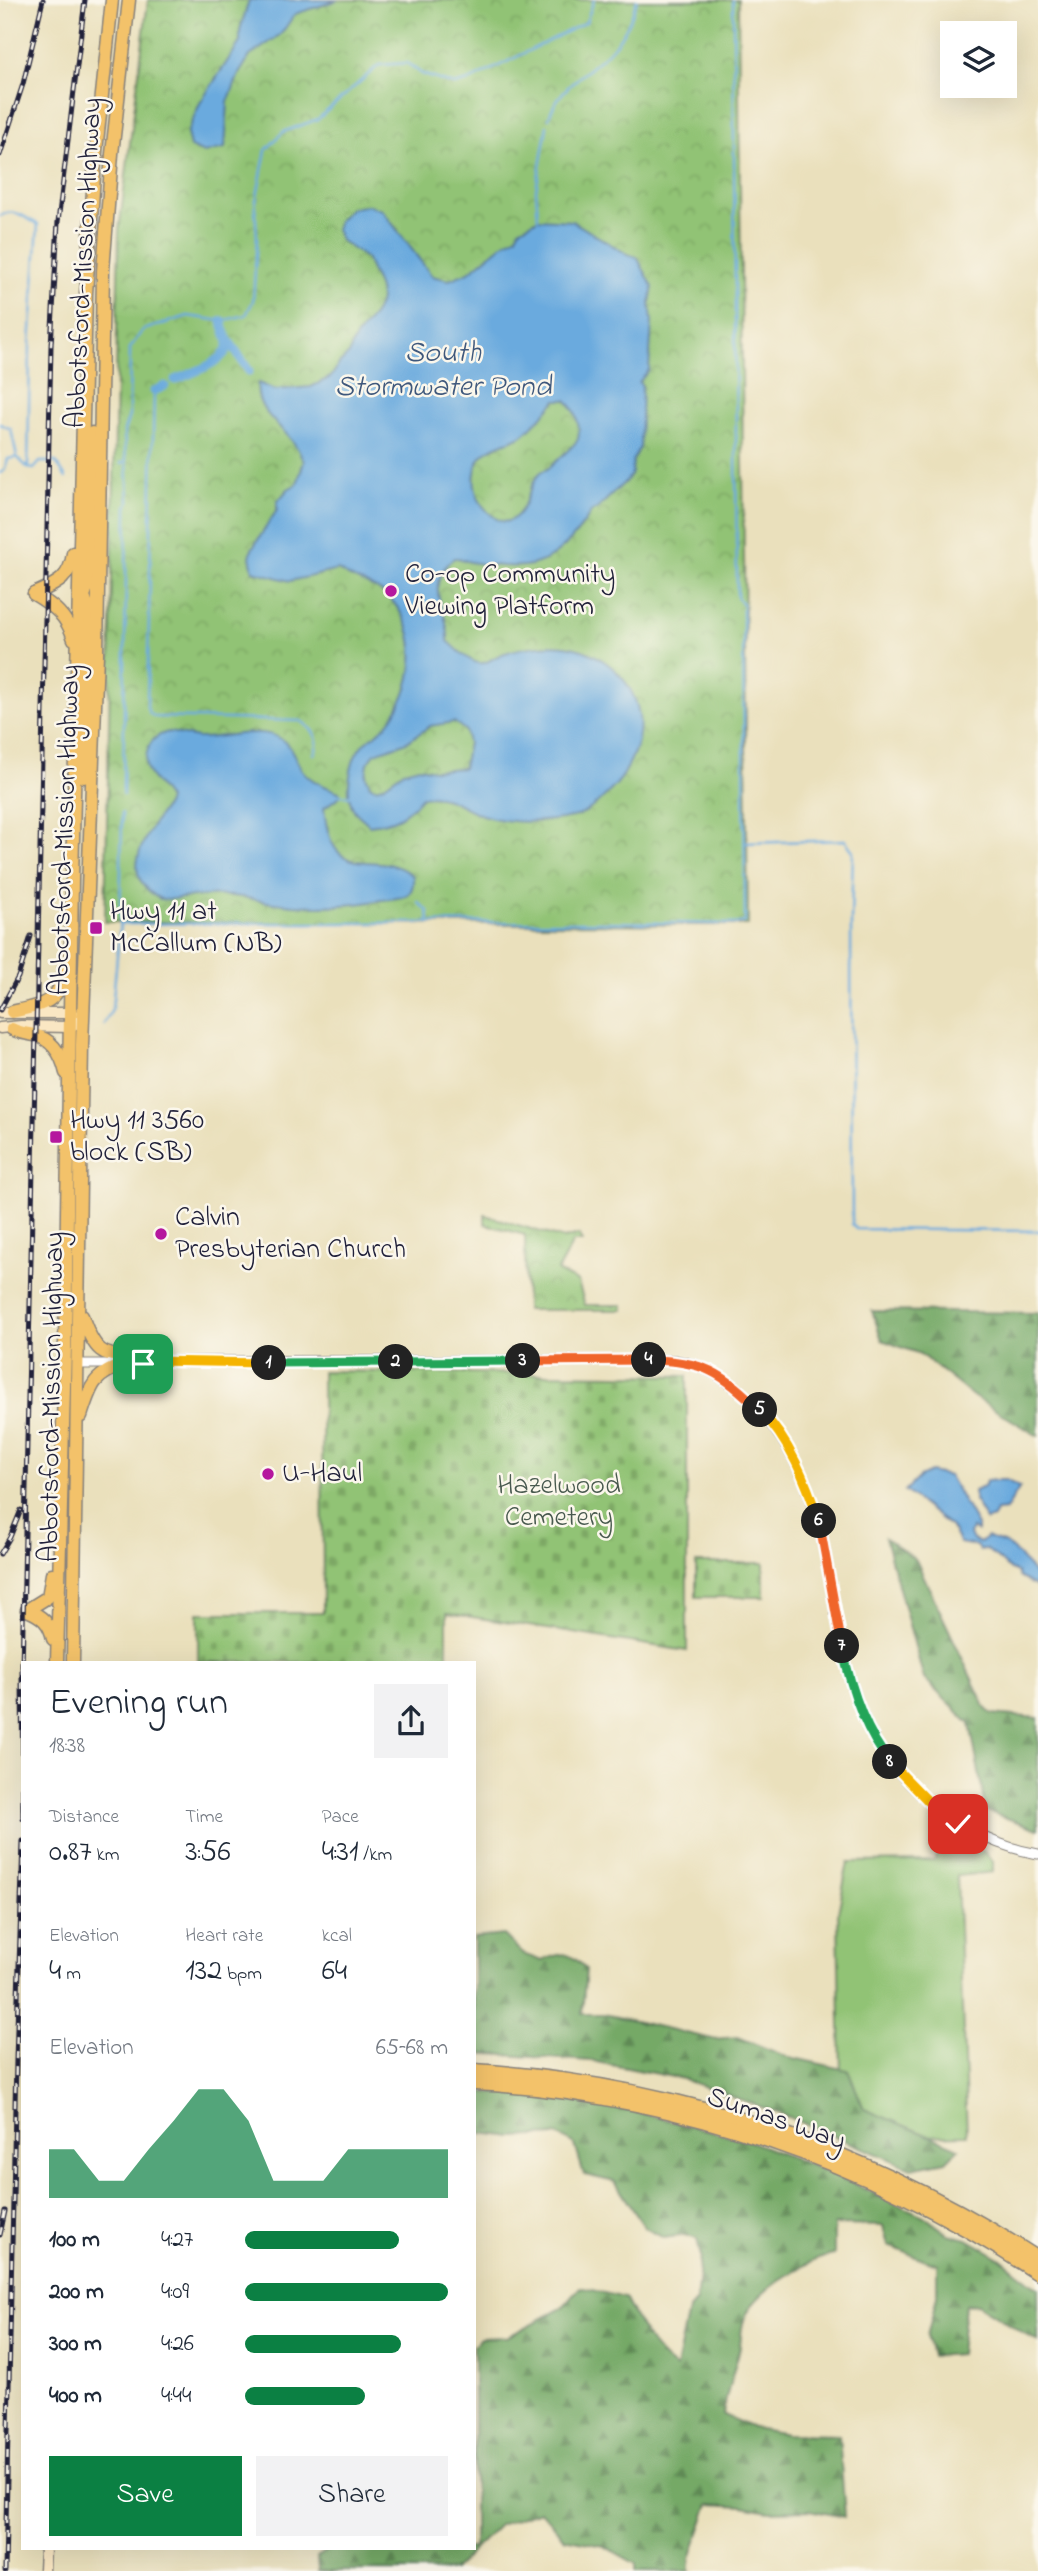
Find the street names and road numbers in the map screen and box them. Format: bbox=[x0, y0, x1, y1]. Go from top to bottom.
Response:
street label: Abbotsford-Mission Highway bbox=[56, 97, 114, 429]
street label: Abbotsford-Mission Highway bbox=[40, 664, 92, 996]
street label: Abbotsford-Mission Highway bbox=[30, 1231, 76, 1563]
street label: Sumas Way bbox=[701, 2077, 851, 2163]

